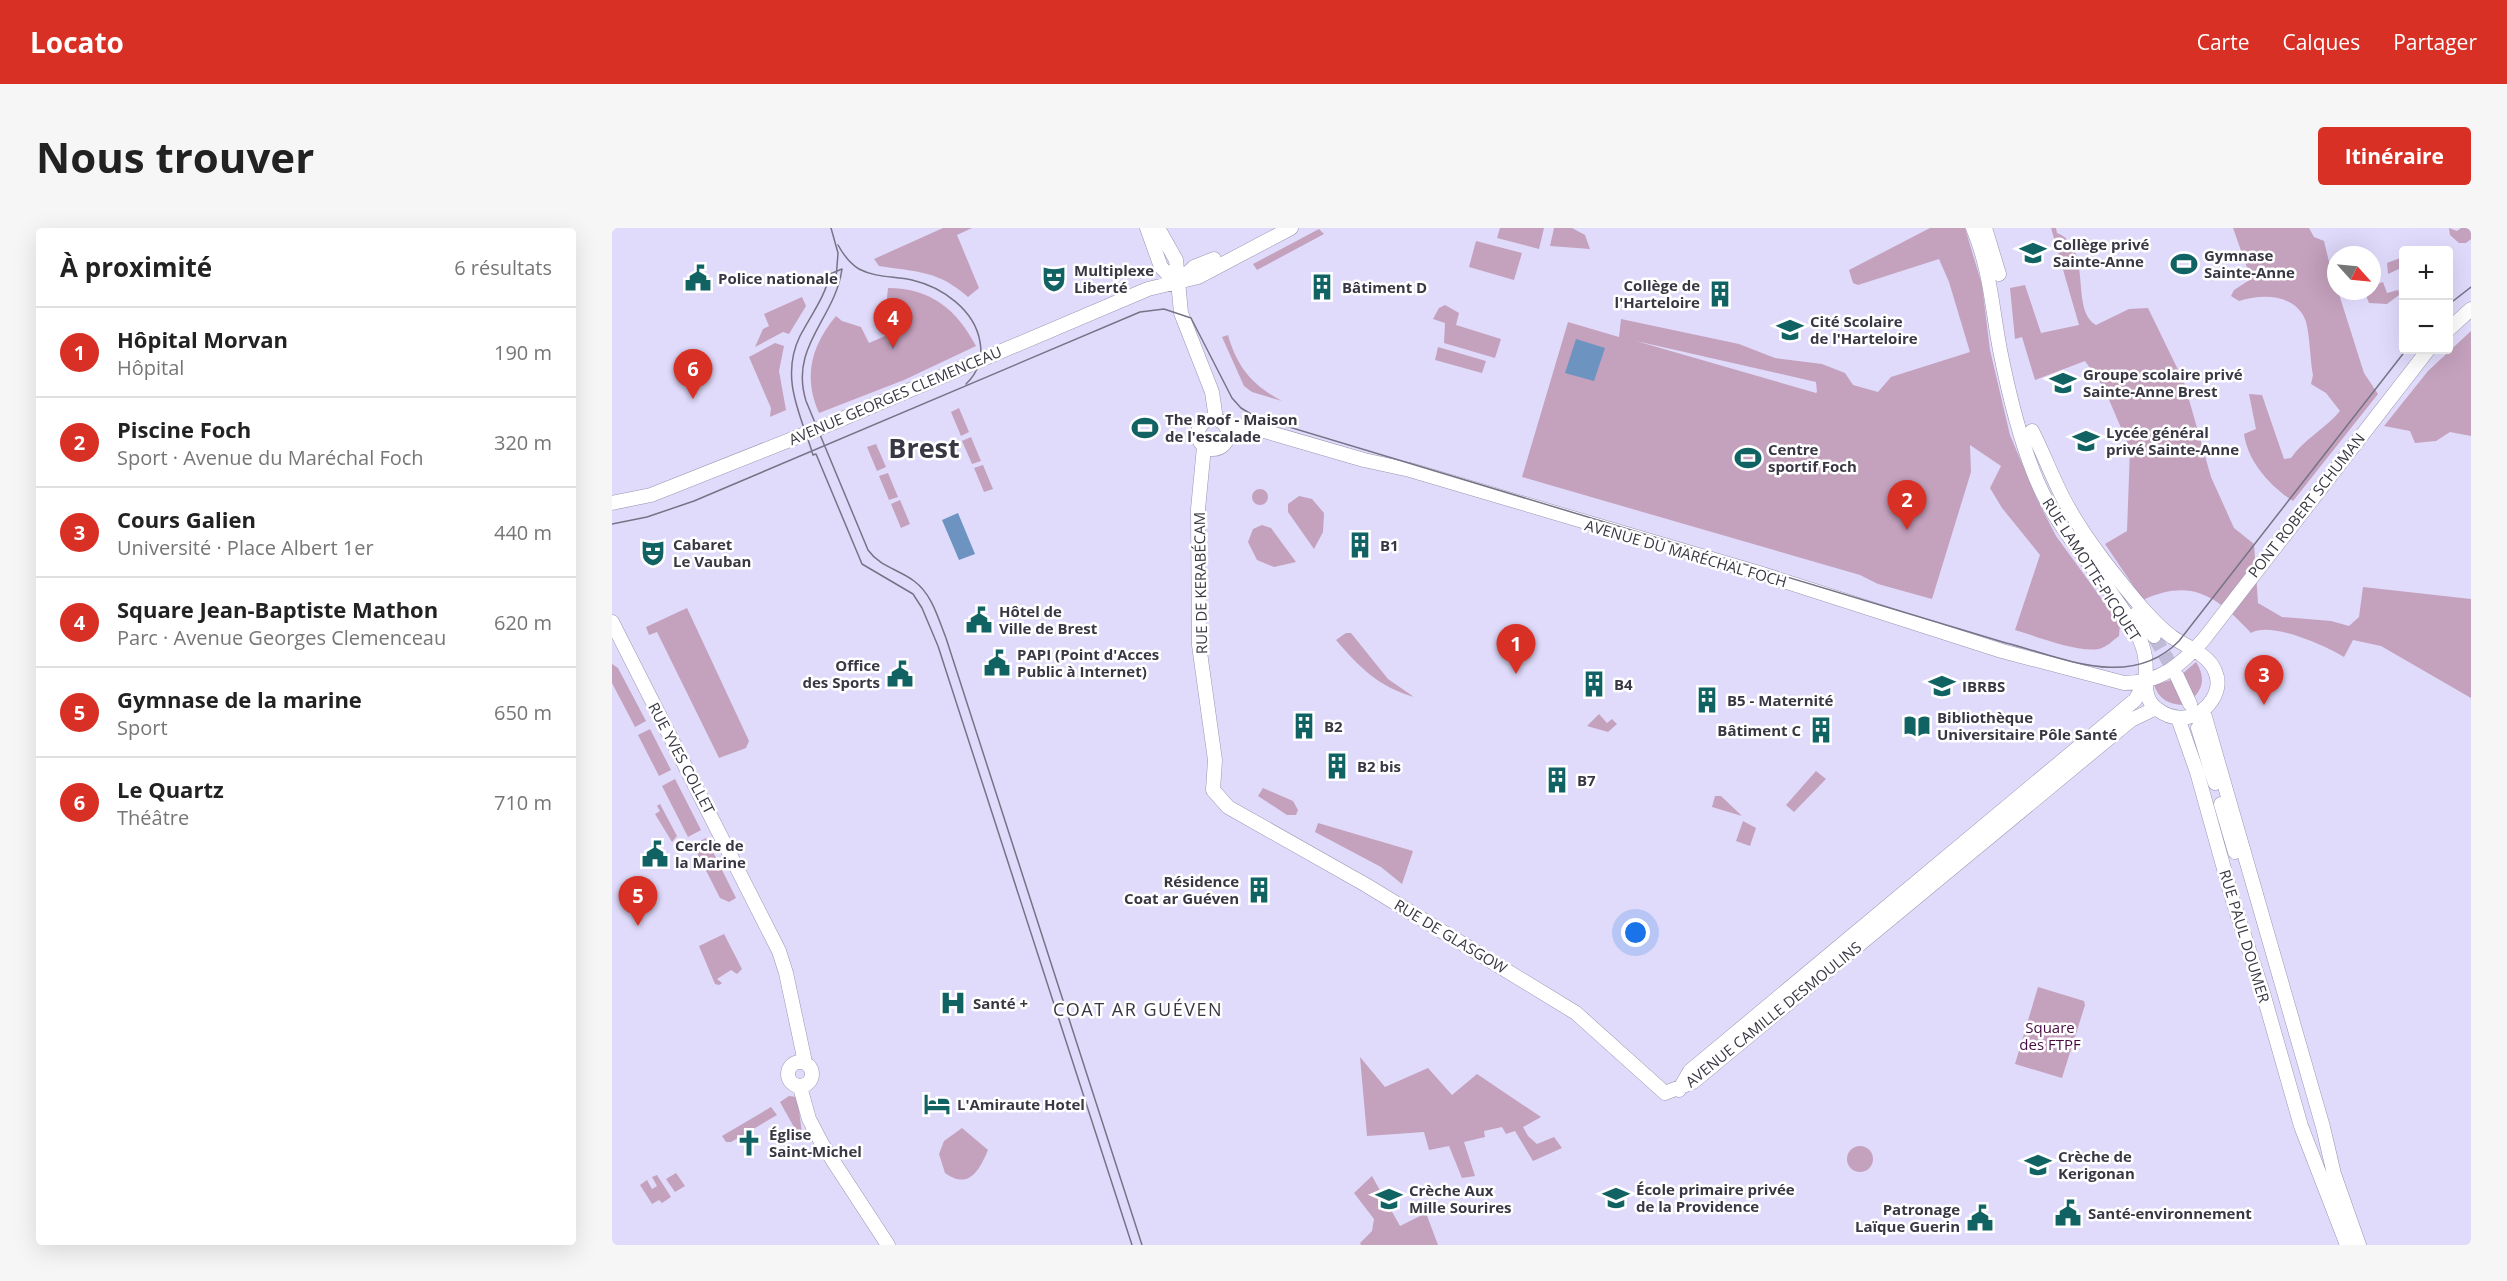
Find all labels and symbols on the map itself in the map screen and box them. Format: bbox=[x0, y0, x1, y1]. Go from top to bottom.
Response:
place label: Collège privé Sainte-Anne bbox=[2053, 234, 2150, 271]
school or university icon: Collège privé Sainte-Anne bbox=[2018, 238, 2048, 268]
place label: Gymnase Sainte-Anne bbox=[2204, 245, 2295, 282]
north arrow bbox=[2327, 246, 2381, 300]
sports icon: Gymnase Sainte-Anne bbox=[2169, 249, 2199, 279]
place label: Multiplexe Liberté bbox=[1074, 260, 1154, 297]
public building icon: Police nationale bbox=[683, 263, 713, 293]
theatre icon: Multiplexe Liberté bbox=[1039, 264, 1069, 294]
place label: Police nationale bbox=[718, 268, 838, 288]
building icon: Bâtiment D bbox=[1307, 272, 1337, 302]
place label: Collège de l'Harteloire bbox=[1615, 275, 1700, 312]
place label: Bâtiment D bbox=[1342, 277, 1427, 297]
building icon: Collège de l'Harteloire bbox=[1705, 279, 1735, 309]
pin: 4 bbox=[874, 298, 912, 348]
place label: Cité Scolaire de l'Harteloire bbox=[1810, 311, 1918, 348]
school or university icon: Cité Scolaire de l'Harteloire bbox=[1775, 315, 1805, 345]
street label: AVENUE GEORGES CLEMENCEAU bbox=[785, 341, 1005, 449]
pin: 6 bbox=[674, 350, 712, 399]
place label: Groupe scolaire privé Sainte-Anne Brest bbox=[2083, 364, 2243, 401]
school or university icon: Groupe scolaire privé Sainte-Anne Brest bbox=[2048, 368, 2078, 398]
place label: The Roof - Maison de l'escalade bbox=[1165, 409, 1298, 446]
sports icon: The Roof - Maison de l'escalade bbox=[1130, 413, 1160, 443]
place label: Lycée général privé Sainte-Anne bbox=[2106, 422, 2239, 459]
school or university icon: Lycée général privé Sainte-Anne bbox=[2071, 426, 2101, 456]
district label: Brest bbox=[888, 429, 960, 466]
street label: PONT ROBERT SCHUMAN bbox=[2243, 429, 2369, 581]
place label: Centre sportif Foch bbox=[1768, 439, 1857, 476]
sports icon: Centre sportif Foch bbox=[1733, 443, 1763, 473]
pin: 2 bbox=[1888, 480, 1926, 530]
street label: RUE LAMOTTE-PICQUET bbox=[2038, 494, 2146, 645]
street label: RUE DE KERABÉCAM bbox=[1189, 512, 1211, 654]
street label: AVENUE DU MARÉCHAL FOCH bbox=[1583, 515, 1789, 591]
building icon: B1 bbox=[1345, 530, 1375, 560]
place label: Cabaret Le Vauban bbox=[673, 534, 751, 571]
place label: B1 bbox=[1380, 535, 1399, 555]
theatre icon: Cabaret Le Vauban bbox=[638, 538, 668, 568]
place label: Hôtel de Ville de Brest bbox=[999, 601, 1098, 638]
public building icon: Hôtel de Ville de Brest bbox=[964, 605, 994, 635]
pin: 1 bbox=[1496, 624, 1536, 674]
place label: PAPI (Point d'Acces Public à Internet) bbox=[1017, 644, 1159, 681]
public building icon: PAPI (Point d'Acces Public à Internet) bbox=[982, 648, 1012, 678]
place label: Office des Sports bbox=[802, 655, 880, 692]
pin: 3 bbox=[2244, 656, 2284, 705]
public building icon: Office des Sports bbox=[885, 659, 915, 689]
building icon: B4 bbox=[1579, 669, 1609, 699]
school or university icon: IBRBS bbox=[1927, 671, 1957, 701]
place label: B4 bbox=[1614, 674, 1633, 694]
place label: IBRBS bbox=[1962, 676, 2005, 696]
building icon: B5 - Maternité bbox=[1692, 685, 1722, 715]
place label: B5 - Maternité bbox=[1727, 690, 1834, 710]
street label: RUE YVES COLLET bbox=[644, 699, 720, 818]
place label: Bibliothèque Universitaire Pôle Santé bbox=[1937, 707, 2117, 744]
building icon: B2 bbox=[1289, 711, 1319, 741]
library icon: Bibliothèque Universitaire Pôle Santé bbox=[1902, 711, 1932, 741]
building icon: Bâtiment C bbox=[1806, 715, 1836, 745]
place label: B2 bbox=[1324, 716, 1343, 736]
place label: Bâtiment C bbox=[1717, 720, 1801, 740]
building icon: B2 bis bbox=[1322, 751, 1352, 781]
place label: B2 bis bbox=[1357, 756, 1401, 776]
building icon: B7 bbox=[1542, 765, 1572, 795]
place label: B7 bbox=[1577, 770, 1596, 790]
place label: Cercle de la Marine bbox=[675, 835, 746, 872]
public building icon: Cercle de la Marine bbox=[640, 839, 670, 869]
street label: RUE PAUL DOUMER bbox=[2215, 867, 2275, 1006]
place label: Résidence Coat ar Guéven bbox=[1124, 871, 1239, 908]
building icon: Résidence Coat ar Guéven bbox=[1244, 875, 1274, 905]
pin: 5 bbox=[618, 876, 658, 926]
street label: RUE DE GLASGOW bbox=[1391, 894, 1511, 978]
your location bbox=[1621, 918, 1650, 947]
street label: AVENUE CAMILLE DESMOULINS bbox=[1681, 937, 1865, 1091]
hospital icon: Santé + bbox=[938, 988, 968, 1018]
place label: Santé + bbox=[973, 993, 1028, 1013]
district label: COAT AR GUÉVEN bbox=[1053, 997, 1223, 1021]
park label: Square des FTPF bbox=[2019, 1017, 2081, 1054]
hotel icon: L'Amiraute Hotel bbox=[922, 1089, 952, 1119]
place label: L'Amiraute Hotel bbox=[957, 1094, 1085, 1114]
place label: Église Saint-Michel bbox=[769, 1124, 862, 1161]
church icon: Église Saint-Michel bbox=[734, 1128, 764, 1158]
place label: Crèche de Kerigonan bbox=[2058, 1146, 2135, 1183]
school or university icon: Crèche de Kerigonan bbox=[2023, 1150, 2053, 1180]
place label: École primaire privée de la Providence bbox=[1636, 1179, 1795, 1216]
place label: Crèche Aux Mille Sourires bbox=[1409, 1180, 1512, 1217]
school or university icon: École primaire privée de la Providence bbox=[1601, 1183, 1631, 1213]
school or university icon: Crèche Aux Mille Sourires bbox=[1374, 1184, 1404, 1214]
public building icon: Santé-environnement bbox=[2053, 1198, 2083, 1228]
place label: Patronage Laïque Guerin bbox=[1855, 1199, 1960, 1236]
public building icon: Patronage Laïque Guerin bbox=[1965, 1203, 1995, 1233]
place label: Santé-environnement bbox=[2088, 1203, 2252, 1223]

